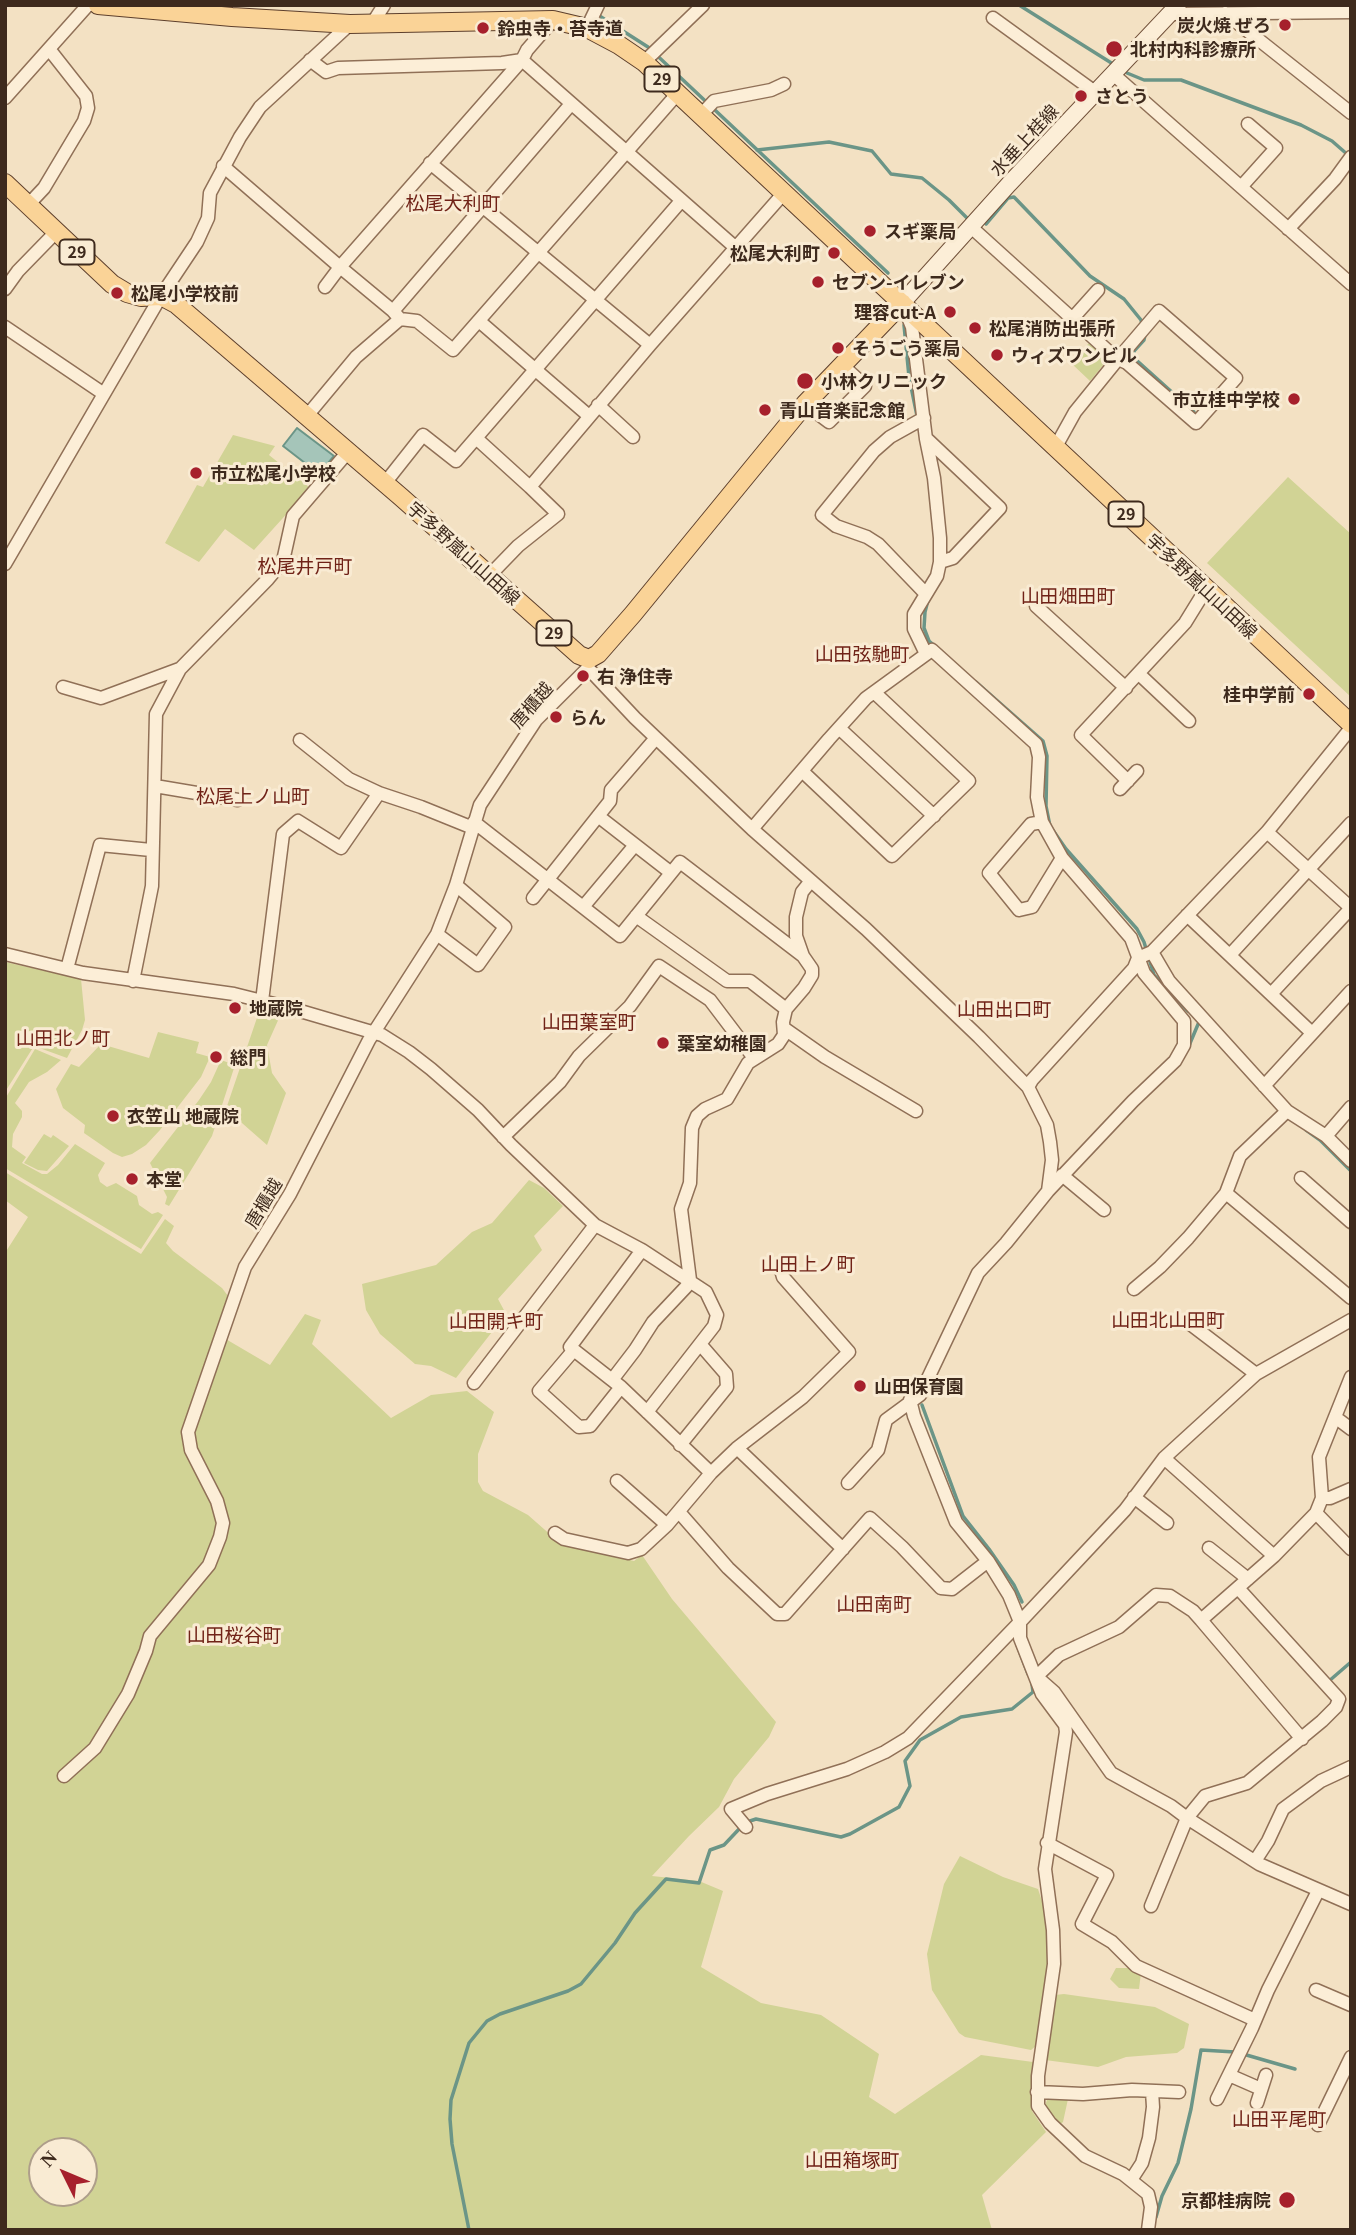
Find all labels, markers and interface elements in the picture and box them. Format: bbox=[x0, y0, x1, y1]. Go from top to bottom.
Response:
place label: 炭火焼 ぜろ bbox=[1177, 14, 1271, 36]
place label: 鈴虫寺・苔寺道 bbox=[497, 17, 623, 39]
marker: 炭火焼 ぜろ bbox=[1277, 17, 1293, 33]
marker: 鈴虫寺・苔寺道 bbox=[475, 20, 491, 36]
place label: 北村内科診療所 bbox=[1130, 38, 1256, 60]
marker: 北村内科診療所 bbox=[1104, 39, 1124, 59]
road number: 29 bbox=[644, 66, 680, 92]
place label: さとう bbox=[1095, 85, 1149, 107]
marker: さとう bbox=[1073, 88, 1089, 104]
street label: 水垂上桂線 bbox=[985, 100, 1063, 180]
district label: 松尾大利町 bbox=[406, 192, 500, 214]
place label: スギ薬局 bbox=[884, 220, 956, 242]
marker: スギ薬局 bbox=[862, 223, 878, 239]
road number: 29 bbox=[60, 240, 94, 264]
place label: 松尾大利町 bbox=[730, 242, 820, 264]
marker: 松尾大利町 bbox=[826, 245, 842, 261]
place label: セブン-イレブン bbox=[832, 271, 965, 293]
marker: セブン-イレブン bbox=[810, 274, 826, 290]
place label: 松尾小学校前 bbox=[131, 282, 239, 304]
marker: 松尾小学校前 bbox=[109, 285, 125, 301]
place label: 理容cut-A bbox=[854, 301, 936, 323]
marker: 理容cut-A bbox=[942, 304, 958, 320]
place label: 松尾消防出張所 bbox=[989, 317, 1115, 339]
marker: 松尾消防出張所 bbox=[967, 320, 983, 336]
place label: そうごう薬局 bbox=[852, 337, 960, 359]
marker: そうごう薬局 bbox=[830, 340, 846, 356]
place label: ウィズワンビル bbox=[1011, 344, 1137, 366]
marker: ウィズワンビル bbox=[989, 347, 1005, 363]
place label: 小林クリニック bbox=[821, 370, 947, 392]
marker: 小林クリニック bbox=[795, 371, 815, 391]
place label: 市立桂中学校 bbox=[1172, 388, 1280, 410]
marker: 市立桂中学校 bbox=[1286, 391, 1302, 407]
place label: 青山音楽記念館 bbox=[779, 399, 905, 421]
marker: 青山音楽記念館 bbox=[757, 402, 773, 418]
place label: 市立松尾小学校 bbox=[210, 462, 336, 484]
marker: 市立松尾小学校 bbox=[188, 465, 204, 481]
street label: 宇多野嵐山山田線 bbox=[403, 497, 525, 609]
road number: 29 bbox=[1108, 502, 1144, 526]
street label: 宇多野嵐山山田線 bbox=[1142, 529, 1262, 643]
district label: 松尾井戸町 bbox=[258, 555, 352, 577]
district label: 山田畑田町 bbox=[1021, 585, 1115, 607]
road number: 29 bbox=[536, 620, 572, 646]
district label: 山田弦馳町 bbox=[815, 643, 909, 665]
place label: 右 浄住寺 bbox=[597, 665, 673, 687]
marker: 右 浄住寺 bbox=[575, 668, 591, 684]
street label: 唐櫃越 bbox=[505, 678, 557, 732]
place label: 桂中学前 bbox=[1223, 683, 1295, 705]
marker: 桂中学前 bbox=[1301, 686, 1317, 702]
place label: らん bbox=[570, 706, 606, 728]
marker: らん bbox=[548, 709, 564, 725]
district label: 松尾上ノ山町 bbox=[196, 785, 310, 807]
place label: 地蔵院 bbox=[249, 997, 303, 1019]
district label: 山田出口町 bbox=[957, 998, 1051, 1020]
marker: 地蔵院 bbox=[227, 1000, 243, 1016]
district label: 山田葉室町 bbox=[542, 1011, 636, 1033]
district label: 山田北ノ町 bbox=[16, 1027, 110, 1049]
place label: 葉室幼稚園 bbox=[677, 1032, 767, 1054]
marker: 葉室幼稚園 bbox=[655, 1035, 671, 1051]
place label: 総門 bbox=[230, 1046, 266, 1068]
marker: 総門 bbox=[208, 1049, 224, 1065]
place label: 衣笠山 地蔵院 bbox=[127, 1105, 239, 1127]
marker: 衣笠山 地蔵院 bbox=[105, 1108, 121, 1124]
place label: 本堂 bbox=[146, 1168, 182, 1190]
marker: 本堂 bbox=[124, 1171, 140, 1187]
street label: 唐櫃越 bbox=[240, 1174, 286, 1232]
district label: 山田上ノ町 bbox=[761, 1253, 855, 1275]
district label: 山田北山田町 bbox=[1111, 1309, 1225, 1331]
district label: 山田開キ町 bbox=[449, 1310, 543, 1332]
place label: 山田保育園 bbox=[874, 1375, 964, 1397]
marker: 山田保育園 bbox=[852, 1378, 868, 1394]
district label: 山田南町 bbox=[836, 1593, 912, 1615]
district label: 山田桜谷町 bbox=[187, 1624, 281, 1646]
district label: 山田平尾町 bbox=[1232, 2108, 1326, 2130]
north arrow bbox=[28, 2137, 98, 2207]
text: N bbox=[36, 2147, 61, 2171]
district label: 山田箱塚町 bbox=[805, 2149, 899, 2171]
place label: 京都桂病院 bbox=[1181, 2189, 1271, 2211]
marker: 京都桂病院 bbox=[1277, 2190, 1297, 2210]

